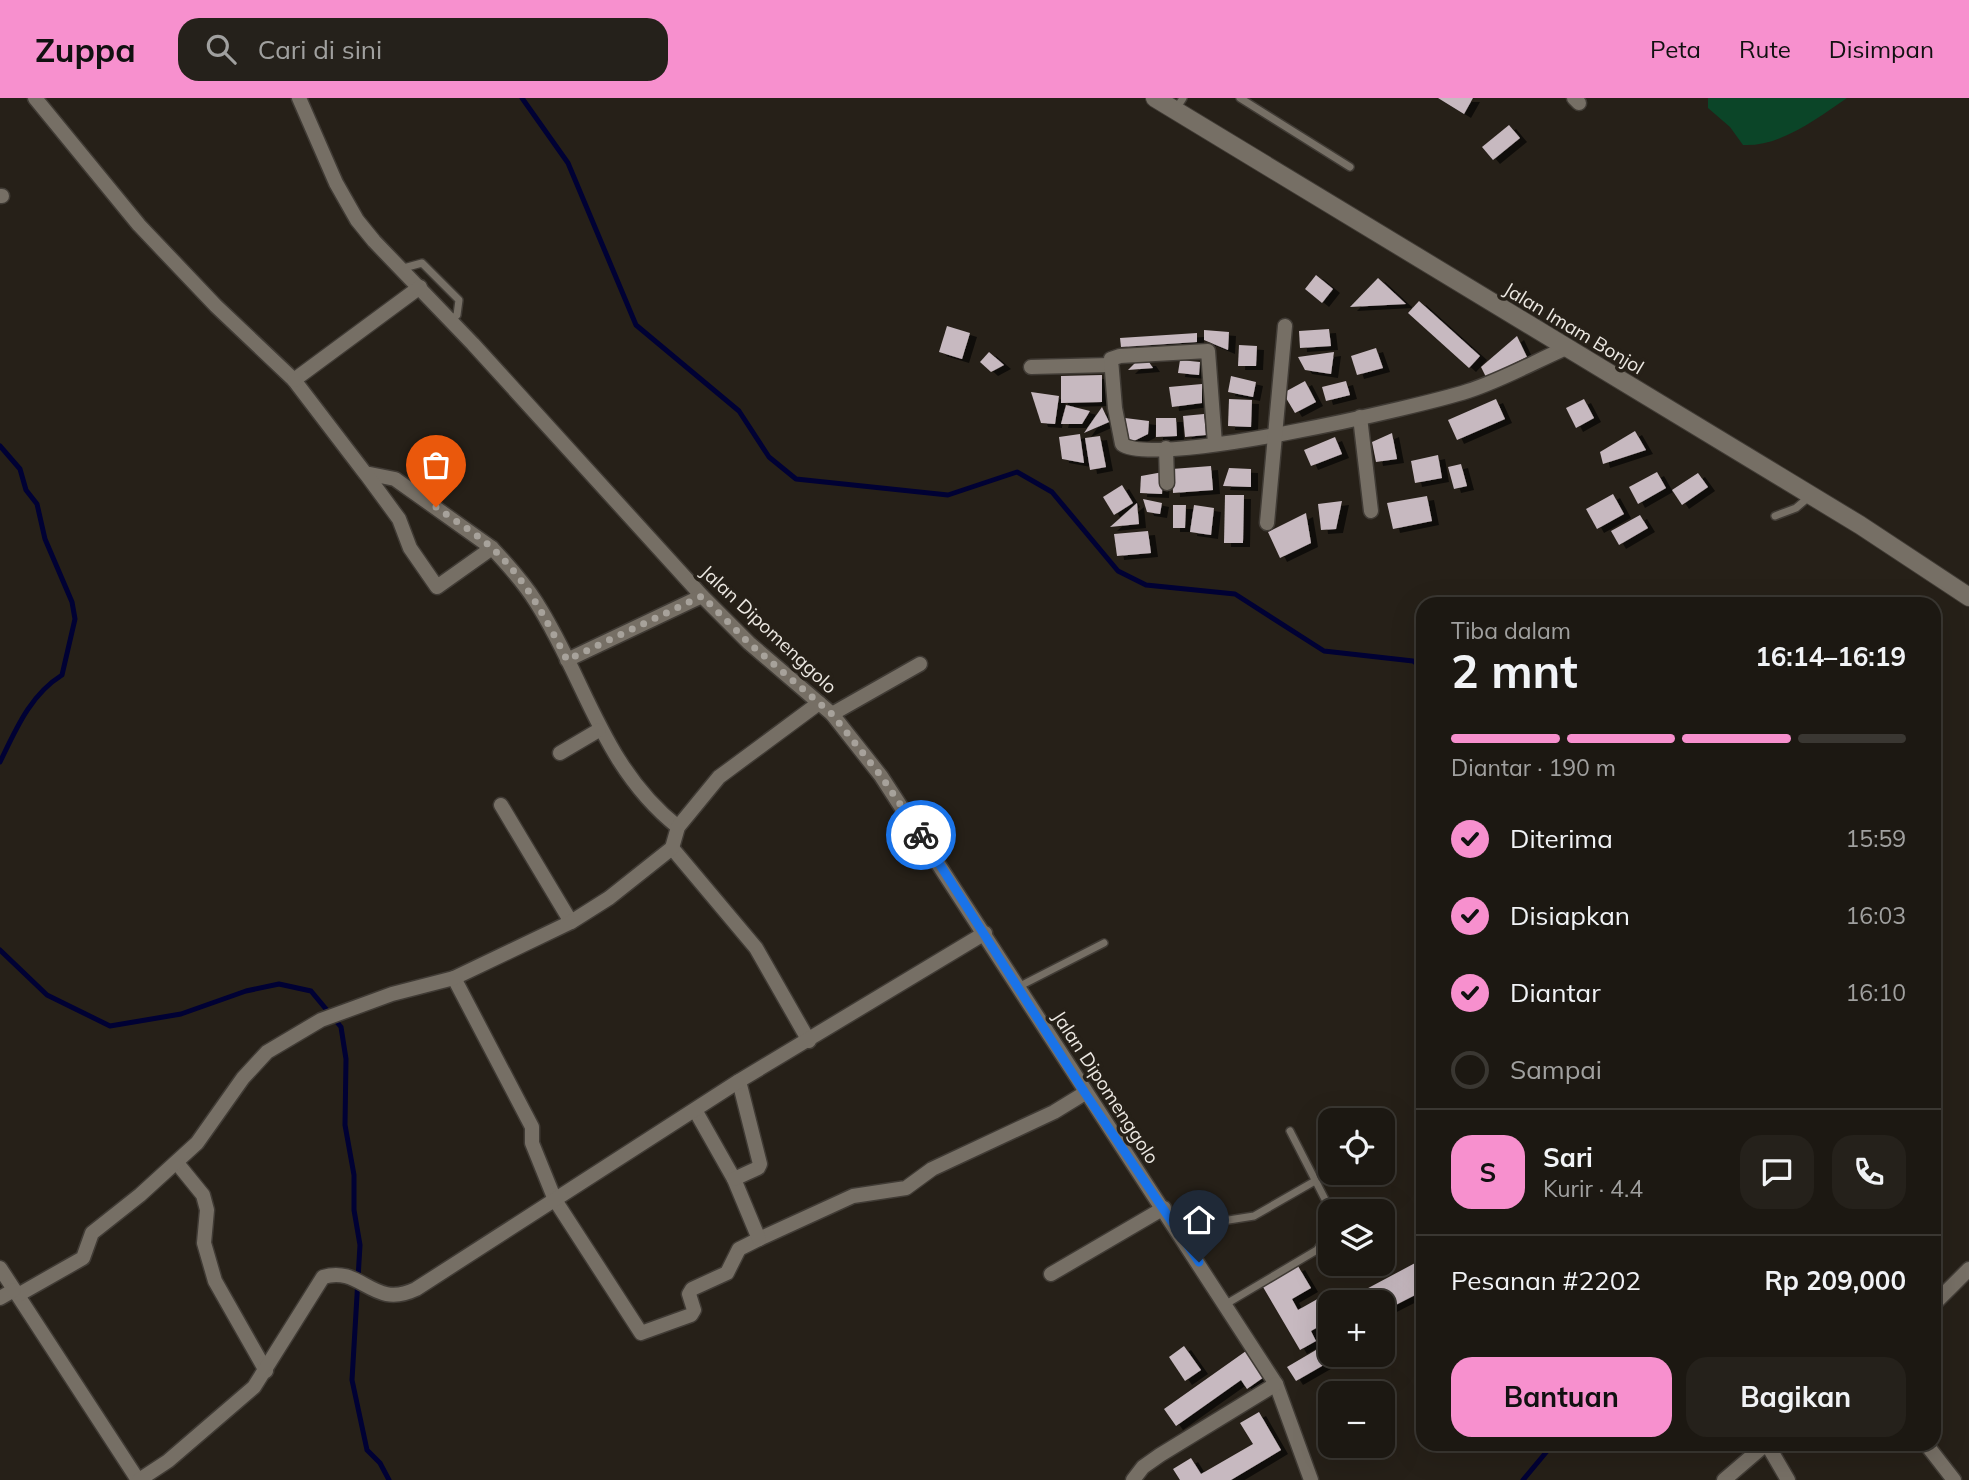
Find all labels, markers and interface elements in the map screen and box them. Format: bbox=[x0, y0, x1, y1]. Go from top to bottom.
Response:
search box bbox=[178, 18, 668, 81]
text: Zuppa bbox=[35, 29, 136, 70]
icon: search bbox=[202, 30, 240, 68]
text: Cari di sini bbox=[258, 33, 382, 66]
text: Peta bbox=[1650, 34, 1701, 64]
text: Rute bbox=[1739, 34, 1791, 64]
text: Disimpan bbox=[1829, 34, 1934, 64]
street label: Jalan Imam Bonjol bbox=[1500, 277, 1648, 379]
pin bbox=[406, 435, 466, 507]
icon: bag bbox=[417, 446, 455, 484]
street label: Jalan Dipomenggolo bbox=[696, 560, 842, 698]
text: Tiba dalam bbox=[1451, 616, 1571, 645]
text: 16:14–16:19 bbox=[1755, 640, 1906, 673]
text: 2 mnt bbox=[1451, 642, 1578, 700]
text: Diantar · 190 m bbox=[1451, 753, 1616, 782]
courier bbox=[886, 800, 956, 870]
icon: bike bbox=[902, 816, 940, 854]
icon: check bbox=[1451, 820, 1489, 858]
text: Diterima bbox=[1510, 822, 1613, 855]
text: 15:59 bbox=[1846, 824, 1906, 853]
icon: check bbox=[1451, 897, 1489, 935]
text: Disiapkan bbox=[1510, 899, 1630, 932]
text: 16:03 bbox=[1846, 901, 1906, 930]
icon: check bbox=[1451, 974, 1489, 1012]
text: Diantar bbox=[1510, 976, 1601, 1009]
text: 16:10 bbox=[1846, 978, 1906, 1007]
street label: Jalan Dipomenggolo bbox=[1047, 1006, 1165, 1168]
text: Sampai bbox=[1510, 1053, 1602, 1086]
map controls bbox=[1318, 1108, 1395, 1458]
button: locate bbox=[1318, 1108, 1395, 1185]
button: chat bbox=[1740, 1135, 1814, 1209]
button: phone bbox=[1832, 1135, 1906, 1209]
text: Sari bbox=[1543, 1141, 1593, 1174]
text: S bbox=[1480, 1156, 1496, 1189]
text: Kurir · 4.4 bbox=[1543, 1174, 1643, 1203]
pin bbox=[1169, 1190, 1229, 1262]
button: layers bbox=[1318, 1199, 1395, 1276]
icon: home bbox=[1180, 1201, 1218, 1239]
text: Pesanan #2202 bbox=[1451, 1264, 1641, 1297]
text: Rp 209,000 bbox=[1764, 1264, 1906, 1297]
button: + bbox=[1318, 1290, 1395, 1367]
button: Bantuan bbox=[1451, 1357, 1672, 1437]
button: Bagikan bbox=[1686, 1357, 1906, 1437]
button: − bbox=[1318, 1381, 1395, 1458]

